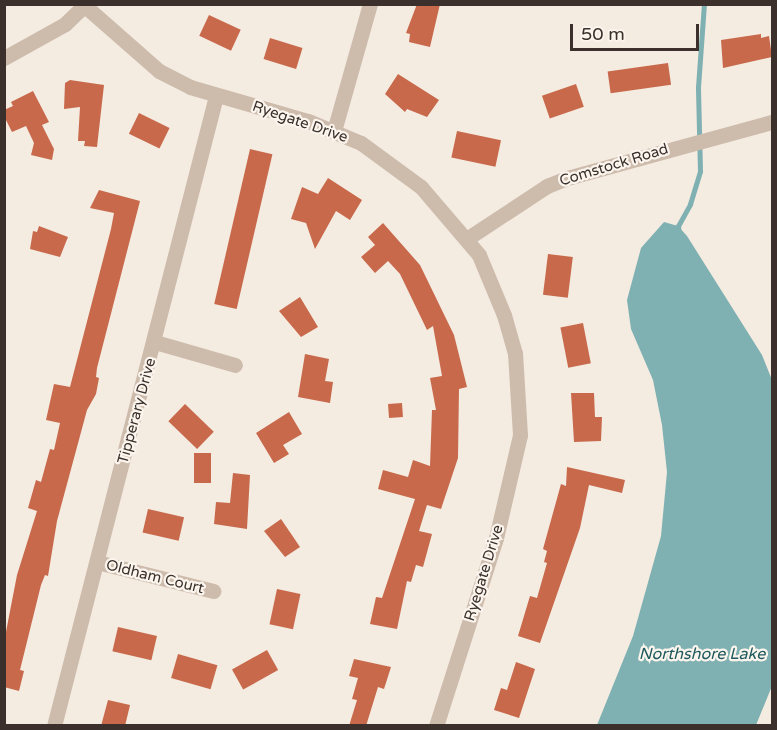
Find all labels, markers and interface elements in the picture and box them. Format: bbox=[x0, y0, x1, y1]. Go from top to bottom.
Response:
scale bar bbox=[573, 12, 702, 50]
text: 50 m bbox=[581, 23, 625, 45]
street label: Ryegate Drive bbox=[250, 97, 350, 147]
street label: Comstock Road bbox=[557, 140, 671, 190]
street label: Tipperary Drive bbox=[114, 356, 160, 466]
street label: Ryegate Drive bbox=[461, 523, 507, 623]
street label: Oldham Court bbox=[104, 556, 206, 598]
water label: Northshore Lake bbox=[639, 644, 765, 664]

